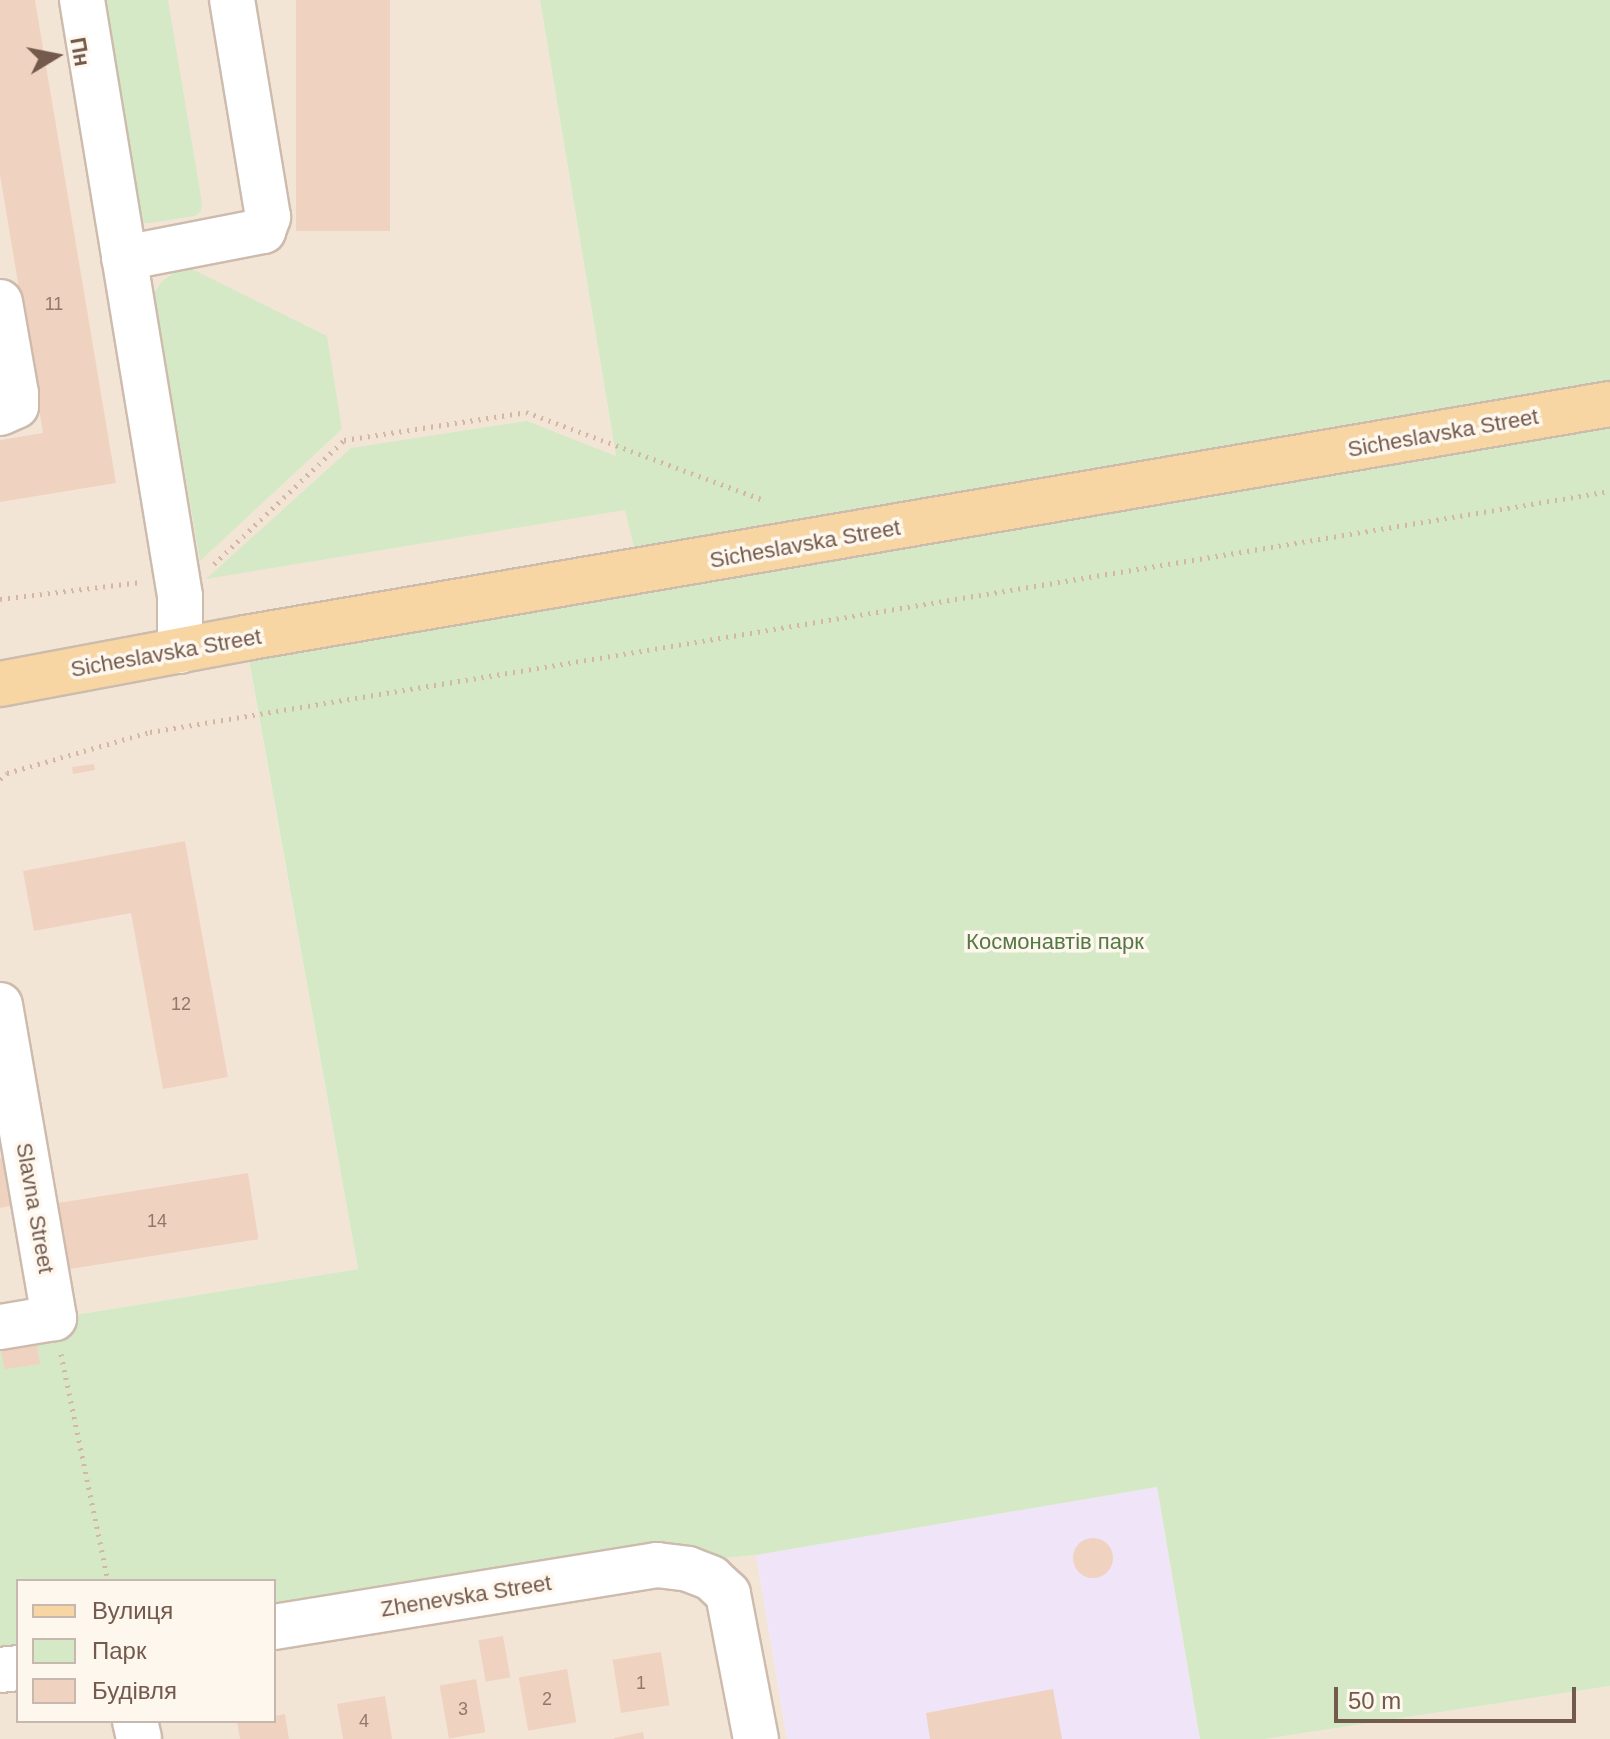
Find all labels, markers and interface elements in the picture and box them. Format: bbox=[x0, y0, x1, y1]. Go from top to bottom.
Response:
north arrow bbox=[16, 16, 96, 96]
text: Пн bbox=[65, 35, 95, 68]
house number: 11 bbox=[45, 293, 63, 315]
street label: Sicheslavska Street bbox=[1346, 403, 1540, 463]
street label: Sicheslavska Street bbox=[708, 514, 902, 574]
street label: Sicheslavska Street bbox=[69, 623, 263, 683]
park label: Космонавтів парк bbox=[966, 929, 1144, 955]
house number: 12 bbox=[171, 993, 191, 1015]
street label: Slavna Street bbox=[11, 1141, 59, 1275]
house number: 14 bbox=[147, 1210, 167, 1232]
street label: Zhenevska Street bbox=[379, 1569, 553, 1623]
legend bbox=[16, 1579, 276, 1723]
text: Вулиця bbox=[92, 1597, 173, 1624]
text: Парк bbox=[92, 1637, 146, 1664]
scale bar bbox=[1338, 1671, 1580, 1721]
house number: 1 bbox=[636, 1672, 646, 1694]
text: Будівля bbox=[92, 1677, 177, 1704]
text: 50 m bbox=[1348, 1687, 1401, 1714]
house number: 2 bbox=[542, 1688, 552, 1710]
house number: 3 bbox=[458, 1698, 468, 1720]
house number: 4 bbox=[359, 1710, 369, 1732]

